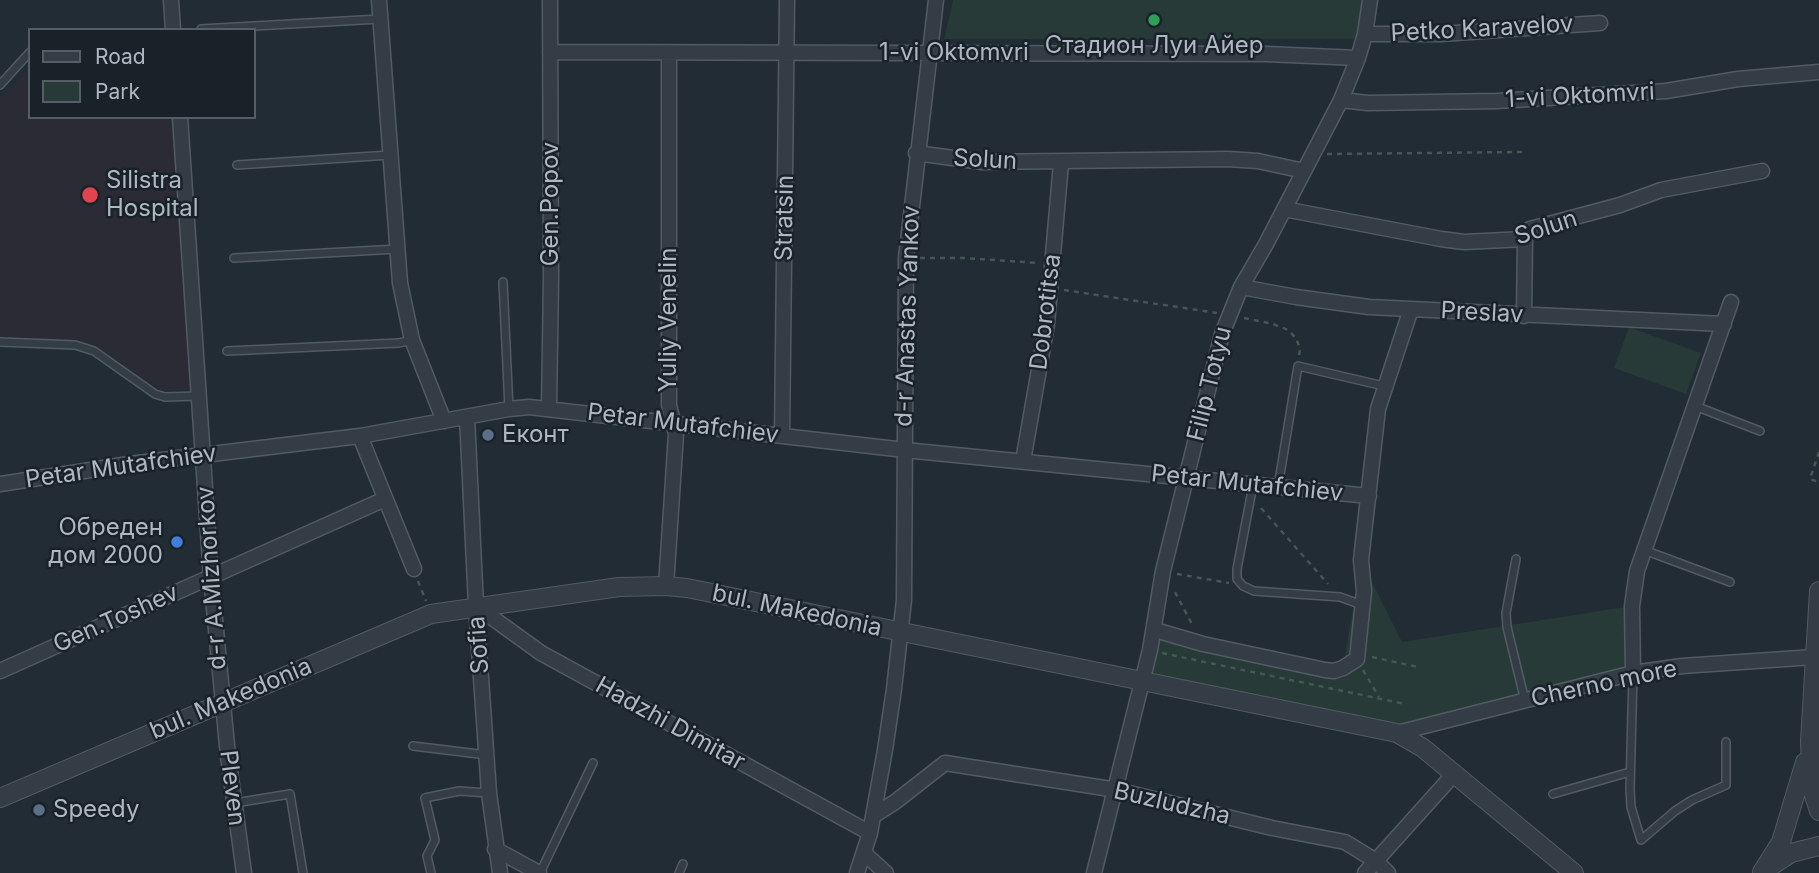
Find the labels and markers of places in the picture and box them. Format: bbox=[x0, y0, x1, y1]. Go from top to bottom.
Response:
marker: Стадион Луи Айер bbox=[1146, 12, 1162, 28]
place label: Стадион Луи Айер bbox=[1045, 32, 1263, 60]
place label: Silistra Hospital bbox=[106, 167, 199, 223]
marker: Silistra Hospital bbox=[80, 185, 100, 205]
place label: Еконт bbox=[502, 421, 569, 449]
marker: Еконт bbox=[480, 427, 496, 443]
place label: Обреден дом 2000 bbox=[48, 514, 163, 570]
marker: Обреден дом 2000 bbox=[169, 534, 185, 550]
place label: Speedy bbox=[53, 796, 139, 824]
marker: Speedy bbox=[31, 802, 47, 818]

